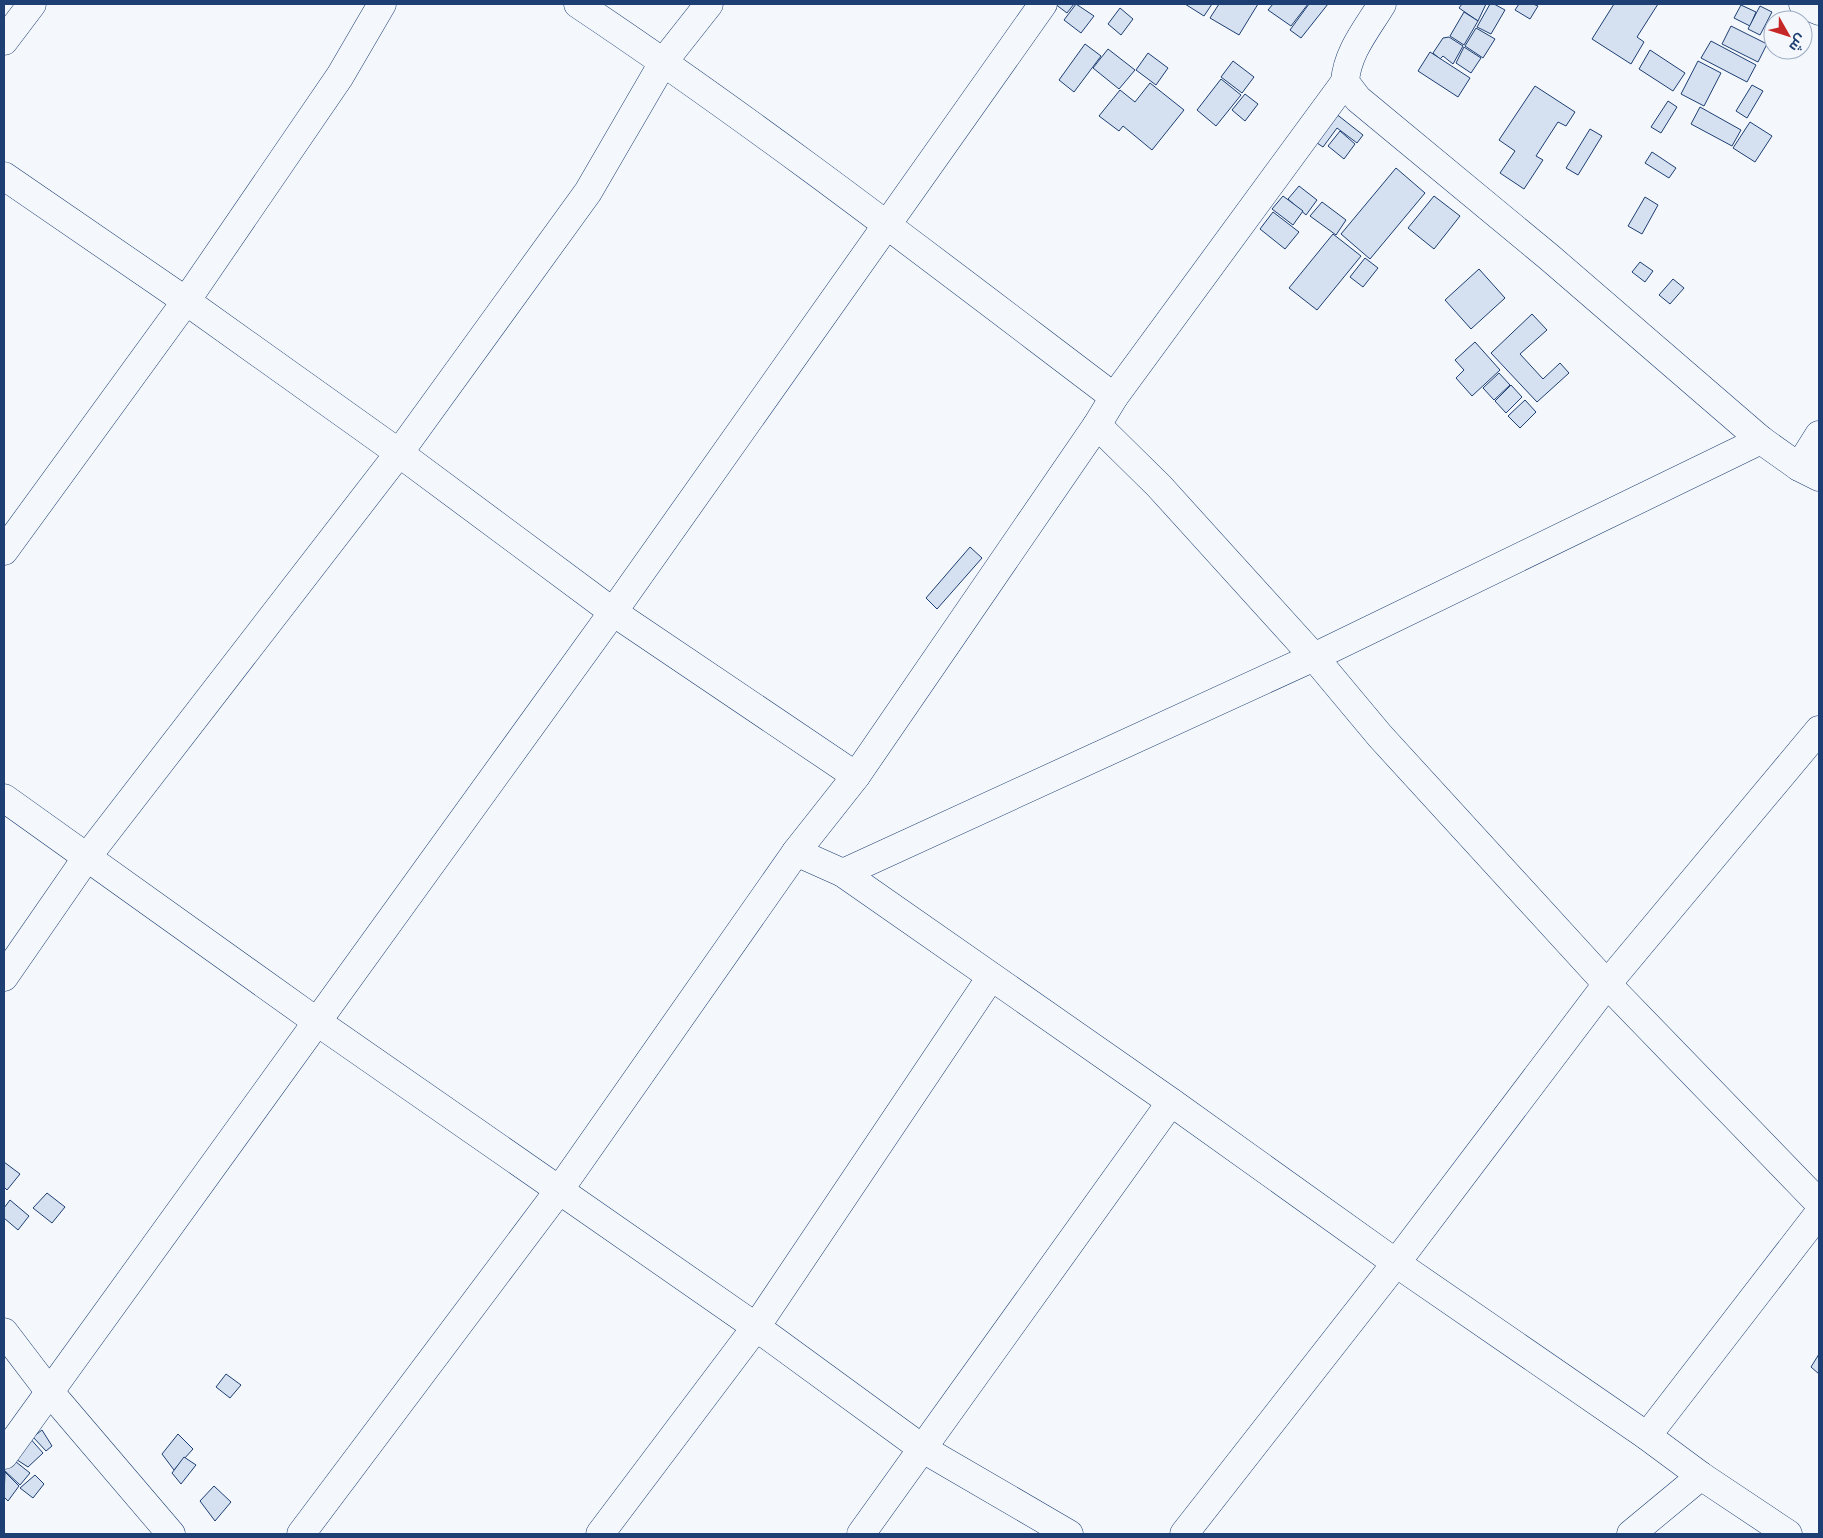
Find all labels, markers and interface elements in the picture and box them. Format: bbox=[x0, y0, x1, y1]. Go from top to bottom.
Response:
north arrow bbox=[1763, 10, 1813, 60]
text: ش bbox=[1785, 30, 1812, 56]

